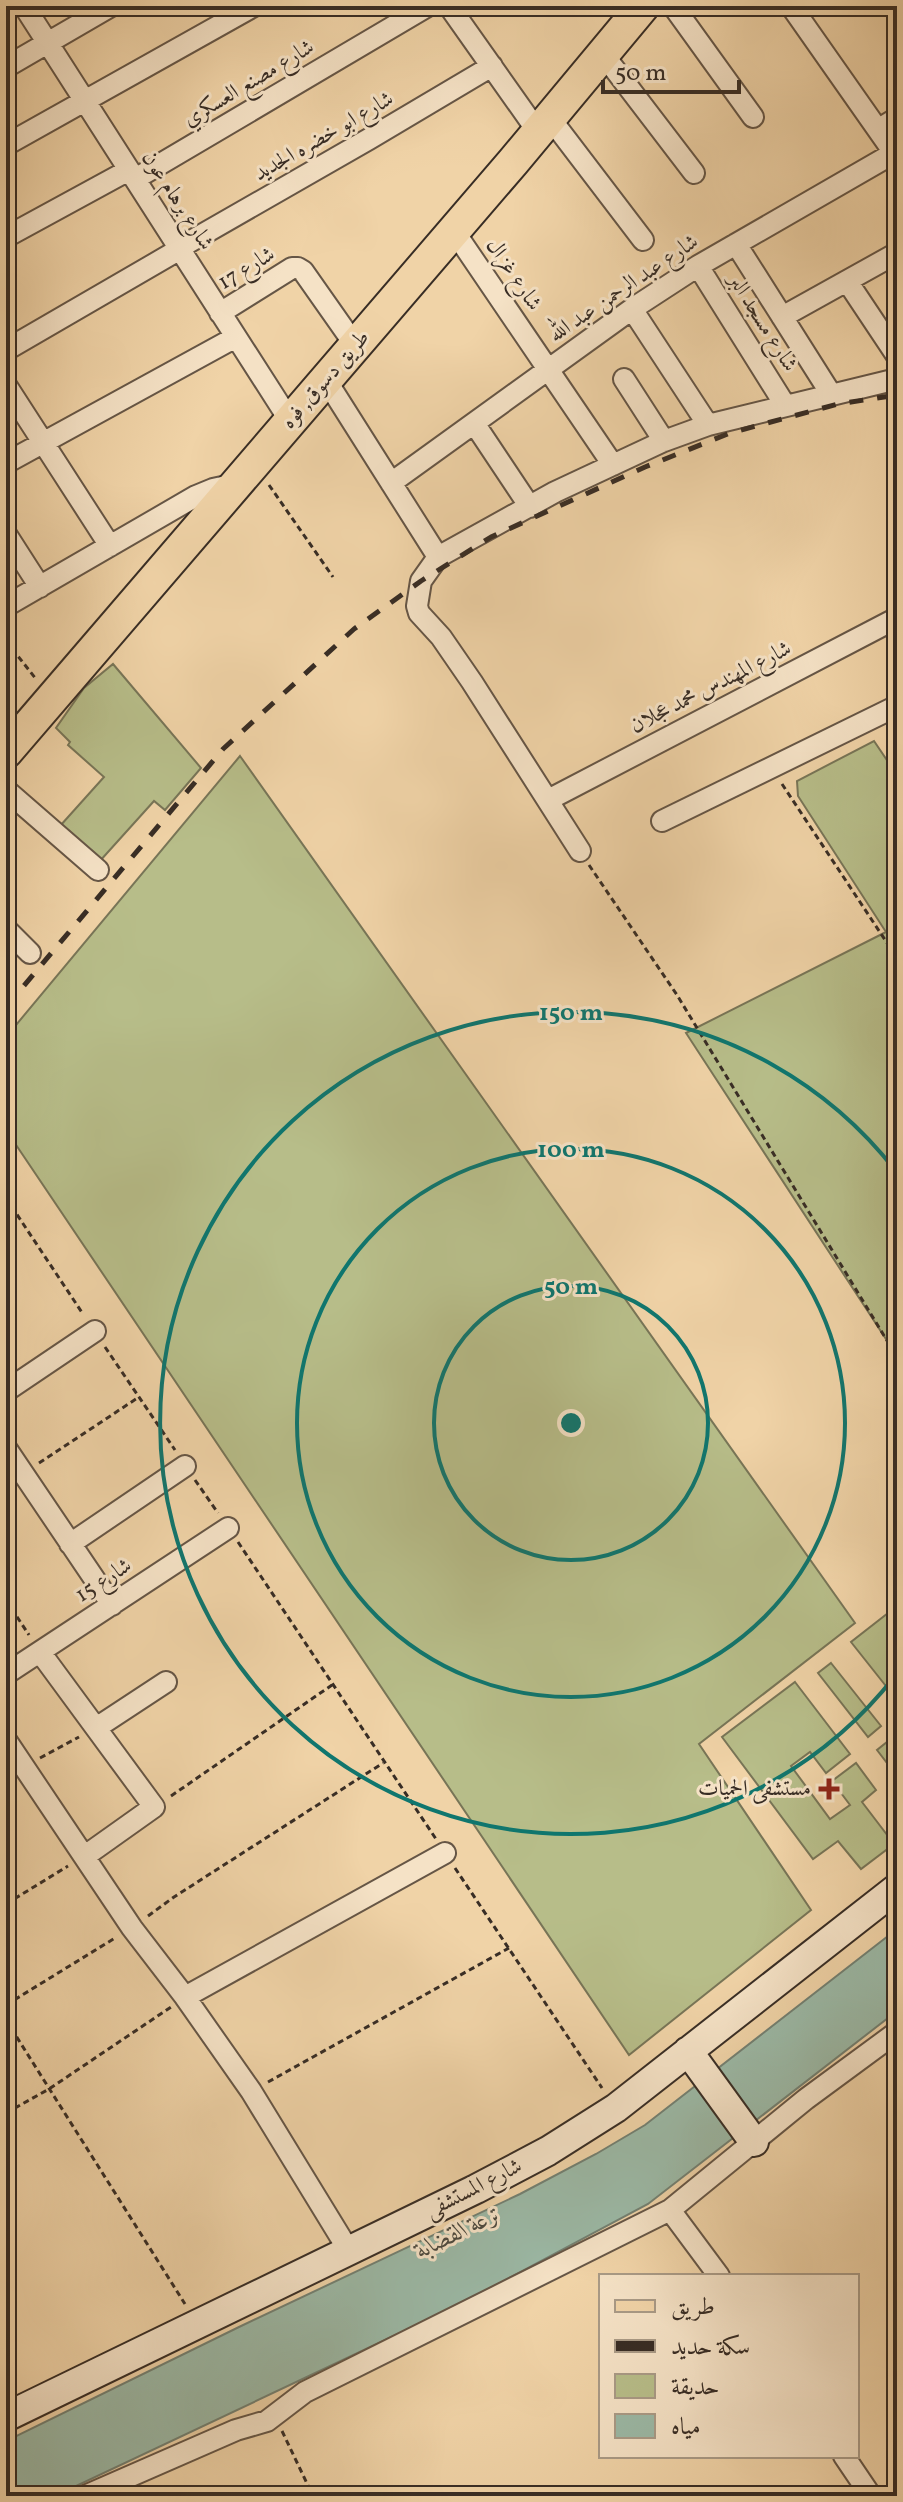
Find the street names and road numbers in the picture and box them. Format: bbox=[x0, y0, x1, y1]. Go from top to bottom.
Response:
street label: شارع مصنع العسكري bbox=[178, 33, 322, 137]
street label: شارع ابو خضره الجديد bbox=[248, 84, 400, 191]
street label: شارع برهام عون bbox=[132, 145, 221, 258]
street label: شارع عبد الرحمن عبد الله bbox=[541, 224, 706, 352]
street label: شارع غزال bbox=[477, 233, 549, 318]
street label: شارع 17 bbox=[213, 240, 282, 299]
street label: شارع مسجد البر bbox=[718, 266, 805, 379]
street label: طريق دسوق, فوه bbox=[274, 324, 378, 436]
street label: شارع المهندس محمد عجلان bbox=[625, 634, 798, 743]
street label: شارع 15 bbox=[70, 1551, 139, 1612]
street label: شارع المستشفى bbox=[420, 2151, 528, 2228]

